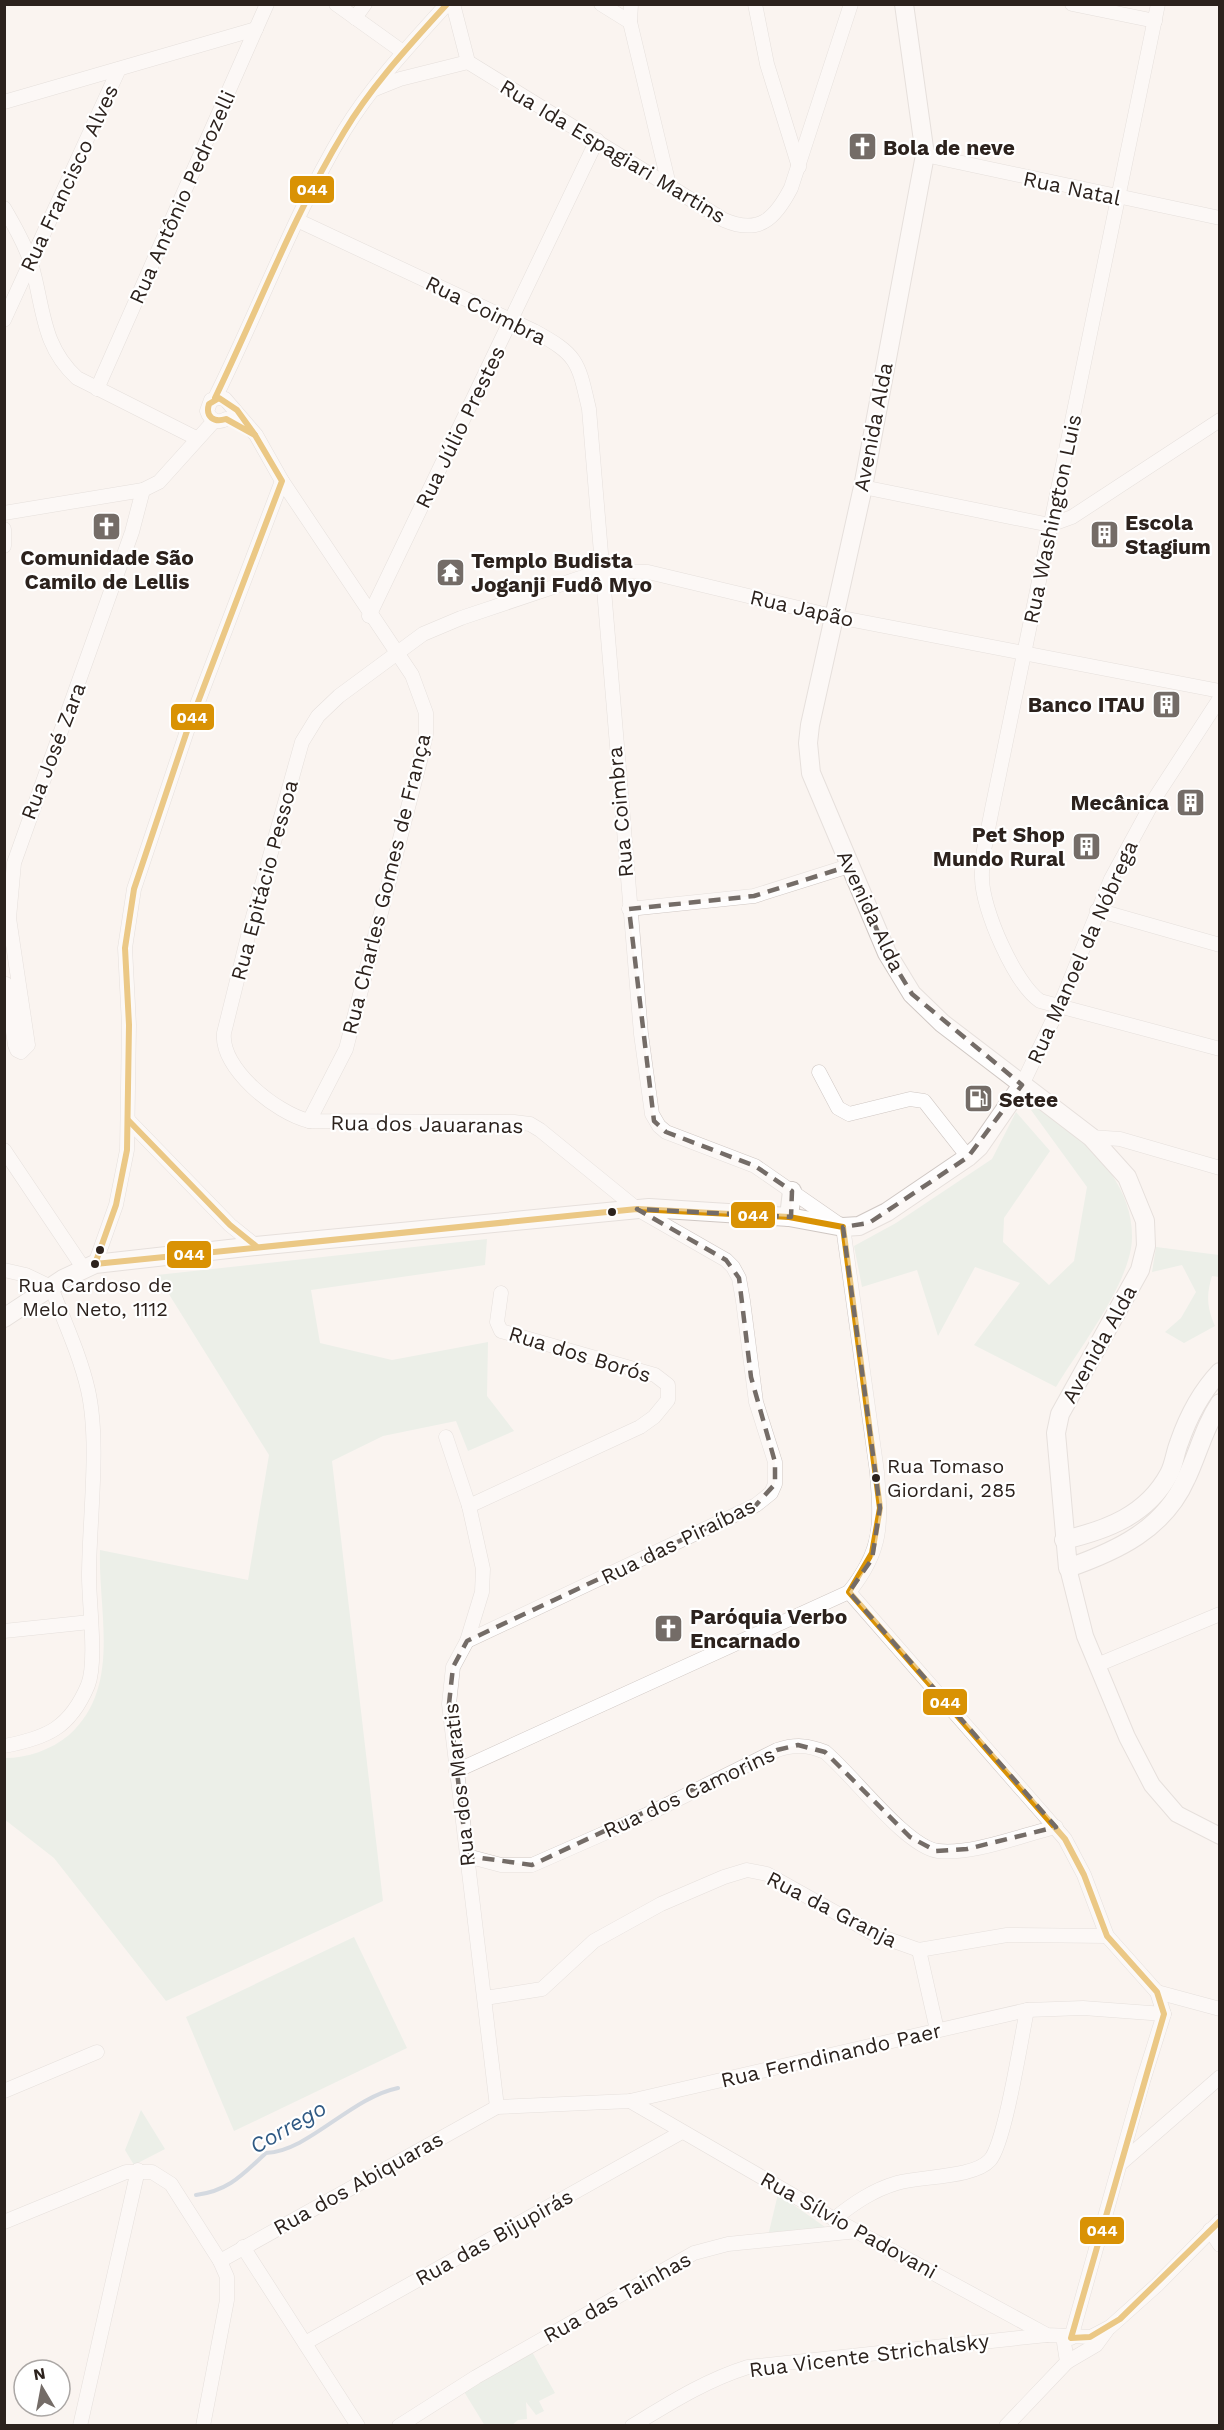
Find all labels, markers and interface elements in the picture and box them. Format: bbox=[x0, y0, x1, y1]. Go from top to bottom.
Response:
street label: Rua Ida Espagiari Martins bbox=[496, 74, 730, 228]
street label: Rua Francisco Alves bbox=[15, 81, 123, 275]
street label: Rua Antônio Pedrozelli bbox=[124, 86, 240, 308]
church icon: Bola de neve bbox=[846, 131, 878, 163]
place label: Bola de neve bbox=[883, 135, 1015, 160]
street label: Rua Natal bbox=[1021, 165, 1124, 211]
line badge: 044 bbox=[289, 175, 335, 204]
text: 044 bbox=[297, 180, 327, 199]
street label: Rua Coimbra bbox=[422, 270, 551, 350]
street label: Rua Júlio Prestes bbox=[410, 342, 510, 512]
street label: Avenida Alda bbox=[848, 360, 898, 494]
street label: Rua Washington Luis bbox=[1018, 412, 1086, 626]
church icon: Comunidade São Camilo de Lellis bbox=[91, 510, 123, 542]
place label: Escola Stagium bbox=[1125, 510, 1211, 559]
building icon: Escola Stagium bbox=[1088, 518, 1120, 550]
place label: Comunidade São Camilo de Lellis bbox=[20, 545, 194, 594]
place label: Templo Budista Joganji Fudô Myo bbox=[471, 548, 652, 597]
temple icon: Templo Budista Joganji Fudô Myo bbox=[434, 556, 466, 588]
street label: Rua Japão bbox=[748, 584, 856, 632]
street label: Rua José Zara bbox=[15, 679, 91, 823]
building icon: Banco ITAU bbox=[1150, 688, 1182, 720]
place label: Banco ITAU bbox=[1028, 692, 1145, 717]
line badge: 044 bbox=[170, 703, 215, 731]
text: 044 bbox=[177, 708, 207, 727]
street label: Rua Charles Gomes de França bbox=[336, 731, 436, 1037]
street label: Rua Coimbra bbox=[602, 745, 638, 878]
street label: Rua Epitácio Pessoa bbox=[225, 777, 303, 983]
building icon: Mecânica bbox=[1174, 786, 1206, 818]
place label: Mecânica bbox=[1071, 790, 1170, 815]
place label: Pet Shop Mundo Rural bbox=[933, 822, 1065, 871]
building icon: Pet Shop Mundo Rural bbox=[1070, 830, 1102, 862]
street label: Rua Manoel da Nóbrega bbox=[1021, 836, 1143, 1067]
street label: Avenida Alda bbox=[832, 846, 910, 976]
fuel station icon: Setee bbox=[962, 1083, 994, 1115]
place label: Setee bbox=[999, 1087, 1058, 1112]
street label: Rua dos Jauaranas bbox=[330, 1110, 524, 1138]
line badge: 044 bbox=[730, 1201, 776, 1229]
unlabelled marker bbox=[606, 1206, 618, 1218]
text: 044 bbox=[738, 1206, 768, 1225]
line badge: 044 bbox=[166, 1240, 212, 1269]
unlabelled marker bbox=[94, 1244, 106, 1256]
text: 044 bbox=[174, 1245, 204, 1264]
marker: Rua Cardoso de Melo Neto, 1112 bbox=[89, 1258, 101, 1270]
place label: Rua Cardoso de Melo Neto, 1112 bbox=[18, 1273, 172, 1321]
street label: Avenida Alda bbox=[1056, 1281, 1142, 1407]
street label: Rua dos Borós bbox=[506, 1320, 654, 1388]
place label: Rua Tomaso Giordani, 285 bbox=[887, 1454, 1016, 1502]
marker: Rua Tomaso Giordani, 285 bbox=[870, 1472, 882, 1484]
street label: Rua das Piraíbas bbox=[597, 1493, 759, 1589]
place label: Paróquia Verbo Encarnado bbox=[690, 1604, 847, 1653]
church icon: Paróquia Verbo Encarnado bbox=[653, 1612, 685, 1644]
line badge: 044 bbox=[922, 1688, 968, 1716]
text: 044 bbox=[930, 1693, 960, 1712]
street label: Rua dos Maratis bbox=[438, 1702, 480, 1868]
street label: Rua dos Camorins bbox=[599, 1741, 779, 1843]
street label: Rua da Granja bbox=[763, 1865, 901, 1953]
street label: Rua Ferndinando Paer bbox=[718, 2017, 944, 2093]
water label: Corrego bbox=[246, 2095, 330, 2159]
street label: Rua dos Abiquaras bbox=[269, 2126, 447, 2240]
street label: Rua Sílvio Padovani bbox=[756, 2166, 942, 2284]
street label: Rua das Bijupirás bbox=[411, 2183, 577, 2291]
line badge: 044 bbox=[1079, 2216, 1125, 2245]
text: 044 bbox=[1087, 2221, 1117, 2240]
street label: Rua das Tainhas bbox=[539, 2246, 695, 2348]
street label: Rua Vicente Strichalsky bbox=[747, 2328, 991, 2382]
north arrow bbox=[12, 2358, 72, 2418]
text: N bbox=[32, 2363, 47, 2384]

